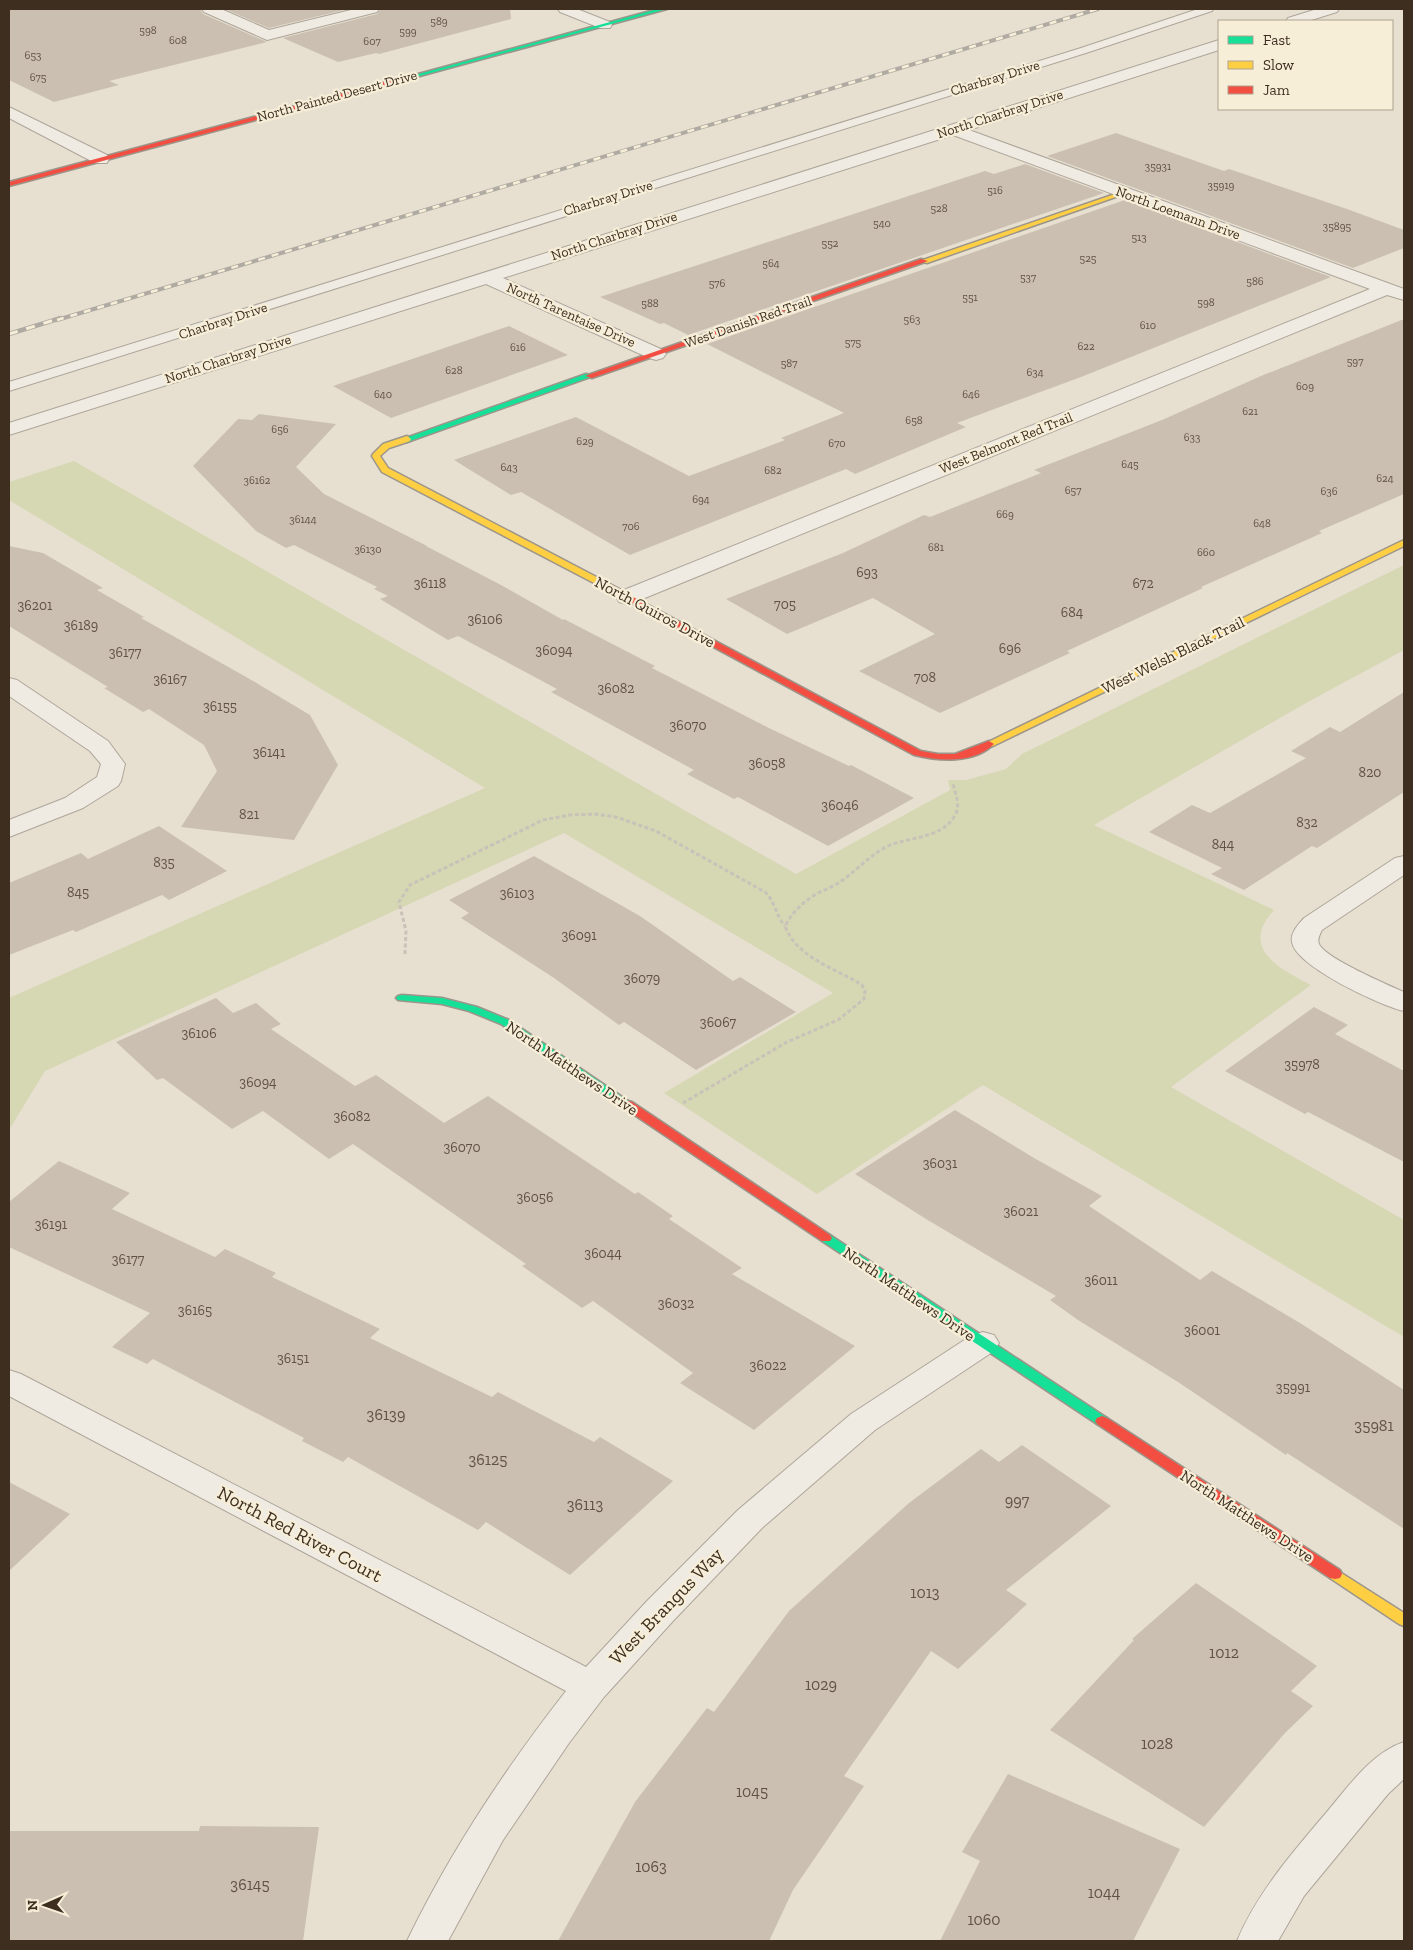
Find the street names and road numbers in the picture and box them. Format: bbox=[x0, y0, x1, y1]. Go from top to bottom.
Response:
street label: Charbray Drive bbox=[948, 56, 1042, 100]
street label: North Painted Desert Drive bbox=[255, 66, 419, 126]
street label: North Charbray Drive bbox=[935, 85, 1066, 142]
street label: Charbray Drive bbox=[561, 176, 655, 220]
street label: North Loemann Drive bbox=[1113, 183, 1243, 244]
street label: North Charbray Drive bbox=[549, 207, 680, 264]
street label: North Tarentaise Drive bbox=[504, 279, 638, 351]
street label: West Danish Red Trail bbox=[682, 292, 814, 352]
street label: Charbray Drive bbox=[176, 299, 270, 343]
street label: North Charbray Drive bbox=[163, 330, 294, 387]
street label: West Belmont Red Trail bbox=[937, 408, 1075, 478]
street label: North Quiros Drive bbox=[592, 572, 718, 652]
street label: West Welsh Black Trail bbox=[1098, 612, 1248, 698]
street label: North Matthews Drive bbox=[502, 1017, 642, 1119]
street label: North Matthews Drive bbox=[839, 1243, 979, 1345]
street label: North Matthews Drive bbox=[1177, 1466, 1317, 1566]
street label: North Red River Court bbox=[214, 1481, 386, 1587]
street label: West Brangus Way bbox=[604, 1543, 728, 1669]

